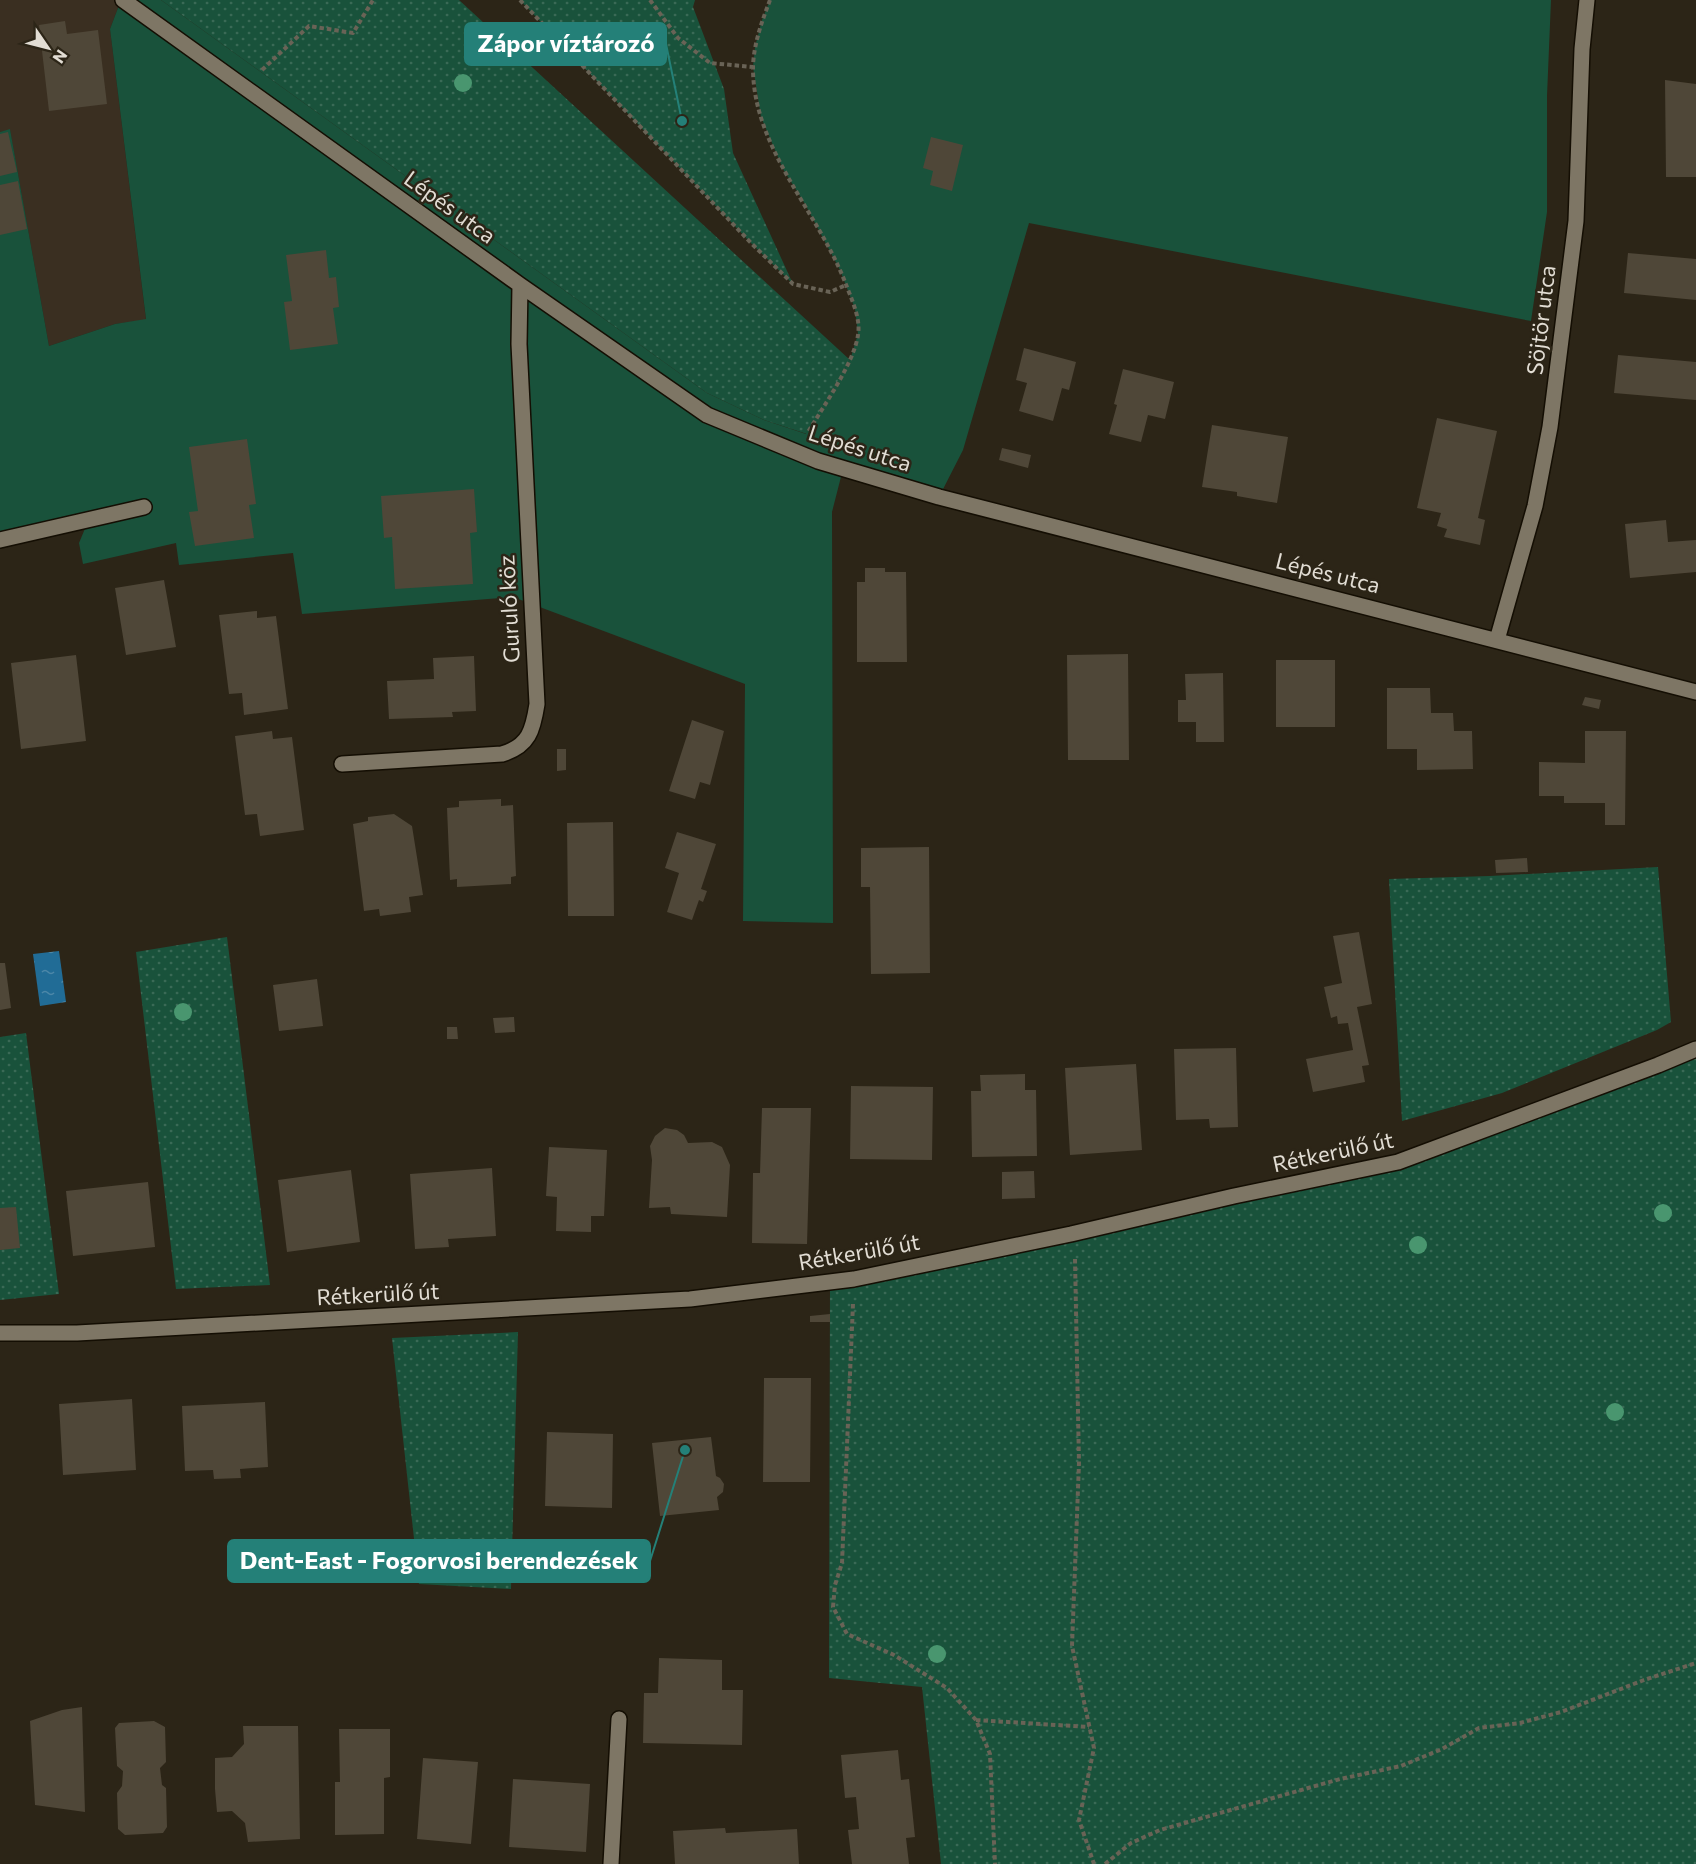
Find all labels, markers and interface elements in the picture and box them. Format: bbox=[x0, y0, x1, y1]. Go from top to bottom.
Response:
north arrow bbox=[18, 18, 78, 78]
callout: Zápor víztározó bbox=[465, 23, 666, 65]
text: Zápor víztározó bbox=[477, 28, 655, 57]
text: N bbox=[49, 47, 72, 67]
street label: Lépés utca bbox=[399, 164, 501, 249]
street label: Söjtör utca bbox=[1520, 264, 1561, 376]
street label: Lépés utca bbox=[805, 418, 915, 477]
street label: Lépés utca bbox=[1273, 547, 1383, 599]
street label: Guruló köz bbox=[492, 554, 525, 664]
street label: Rétkerülő út bbox=[1270, 1126, 1396, 1177]
street label: Rétkerülő út bbox=[796, 1228, 922, 1275]
street label: Rétkerülő út bbox=[316, 1277, 440, 1310]
callout: Dent-East - Fogorvosi berendezések bbox=[228, 1540, 650, 1582]
text: Dent-East - Fogorvosi berendezések bbox=[240, 1545, 638, 1574]

